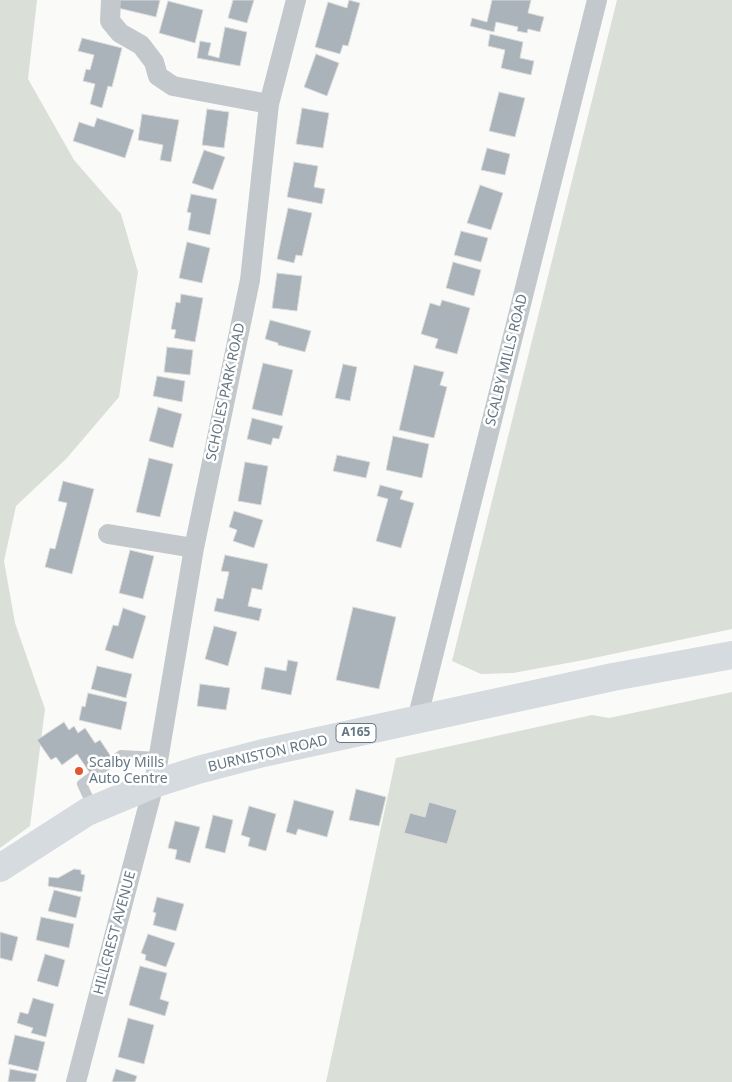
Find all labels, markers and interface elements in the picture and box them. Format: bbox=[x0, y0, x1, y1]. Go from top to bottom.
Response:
street label: SCALBY MILLS ROAD bbox=[482, 292, 532, 428]
street label: SCHOLES PARK ROAD bbox=[203, 322, 249, 462]
road number: A165 bbox=[336, 724, 376, 742]
street label: BURNISTON ROAD bbox=[206, 732, 330, 776]
place label: Scalby Mills Auto Centre bbox=[89, 755, 168, 788]
marker: Scalby Mills Auto Centre bbox=[73, 765, 85, 777]
street label: HILLCREST AVENUE bbox=[90, 869, 140, 997]

